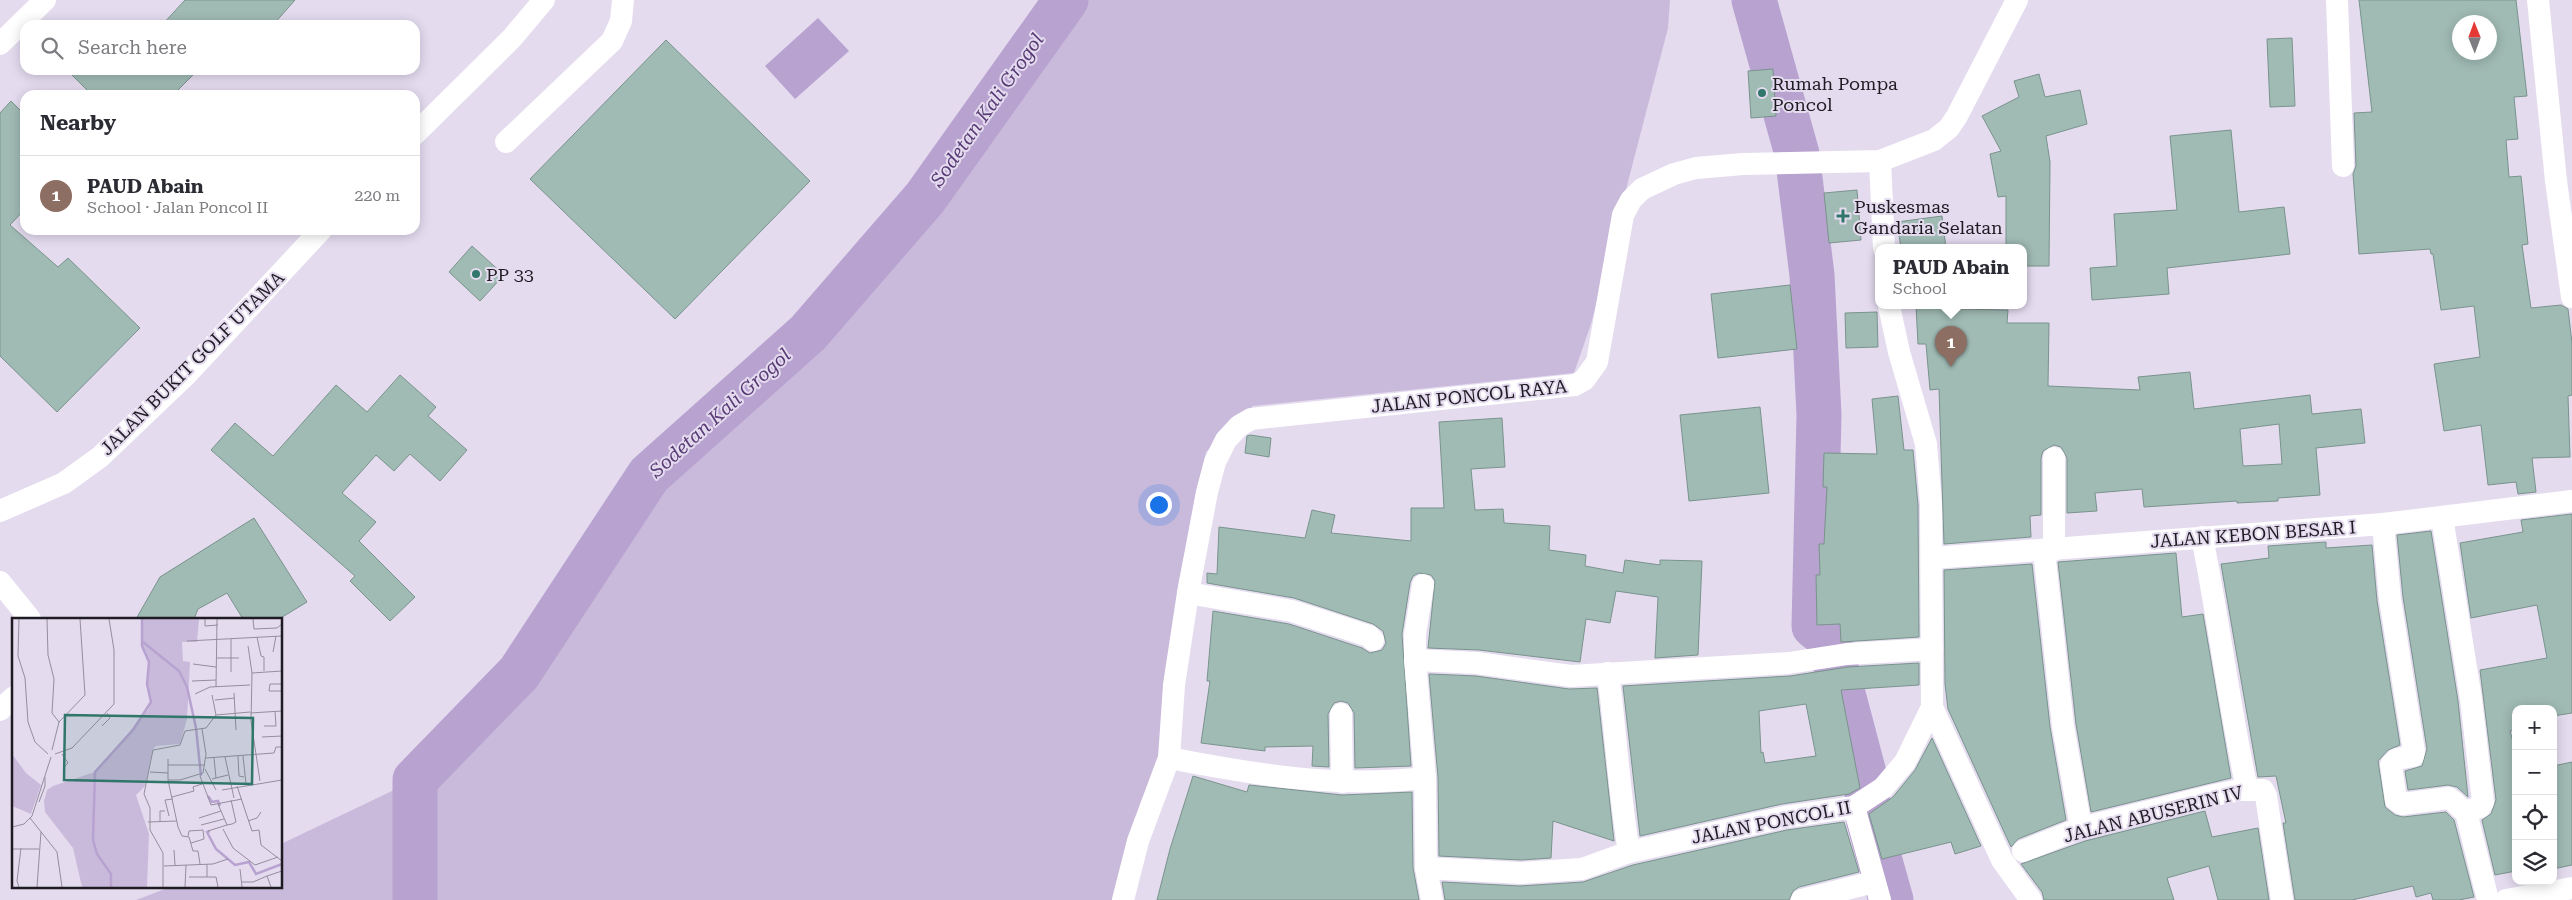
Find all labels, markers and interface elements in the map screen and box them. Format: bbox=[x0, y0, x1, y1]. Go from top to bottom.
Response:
north arrow bbox=[2452, 15, 2497, 60]
search box bbox=[20, 20, 420, 75]
water label: Sodetan Kali Grogol bbox=[925, 29, 1049, 192]
icon: search bbox=[38, 34, 66, 62]
text: Search here bbox=[78, 36, 187, 59]
place label: Rumah Pompa Poncol bbox=[1772, 73, 1898, 115]
marker: Rumah Pompa Poncol bbox=[1756, 87, 1768, 99]
text: Nearby bbox=[40, 111, 116, 135]
text: PAUD Abain bbox=[87, 175, 204, 198]
text: 1 bbox=[52, 186, 60, 205]
text: 220 m bbox=[354, 186, 400, 205]
place label: Puskesmas Gandaria Selatan bbox=[1854, 196, 2003, 238]
text: School · Jalan Poncol II bbox=[87, 198, 268, 217]
marker: Puskesmas Gandaria Selatan bbox=[1836, 209, 1850, 223]
popup bbox=[1875, 244, 2027, 309]
text: PAUD Abain bbox=[1893, 256, 2009, 279]
place label: PP 33 bbox=[486, 264, 534, 285]
street label: JALAN BUKIT GOLF UTAMA bbox=[96, 267, 288, 459]
marker: PP 33 bbox=[470, 268, 482, 280]
text: School bbox=[1893, 279, 1947, 298]
pin: 1 bbox=[1935, 326, 1967, 367]
water label: Sodetan Kali Grogol bbox=[644, 343, 795, 483]
street label: JALAN PONCOL RAYA bbox=[1370, 375, 1568, 417]
your location bbox=[1146, 492, 1172, 518]
street label: JALAN KEBON BESAR I bbox=[2149, 516, 2357, 552]
inset map bbox=[12, 618, 282, 888]
map controls bbox=[2512, 705, 2557, 885]
button: + bbox=[2512, 705, 2557, 750]
button: − bbox=[2512, 750, 2557, 795]
street label: JALAN ABUSERIN IV bbox=[2061, 781, 2245, 846]
button: locate bbox=[2512, 795, 2557, 840]
street label: JALAN PONCOL II bbox=[1689, 796, 1853, 848]
button: layers bbox=[2512, 840, 2557, 885]

